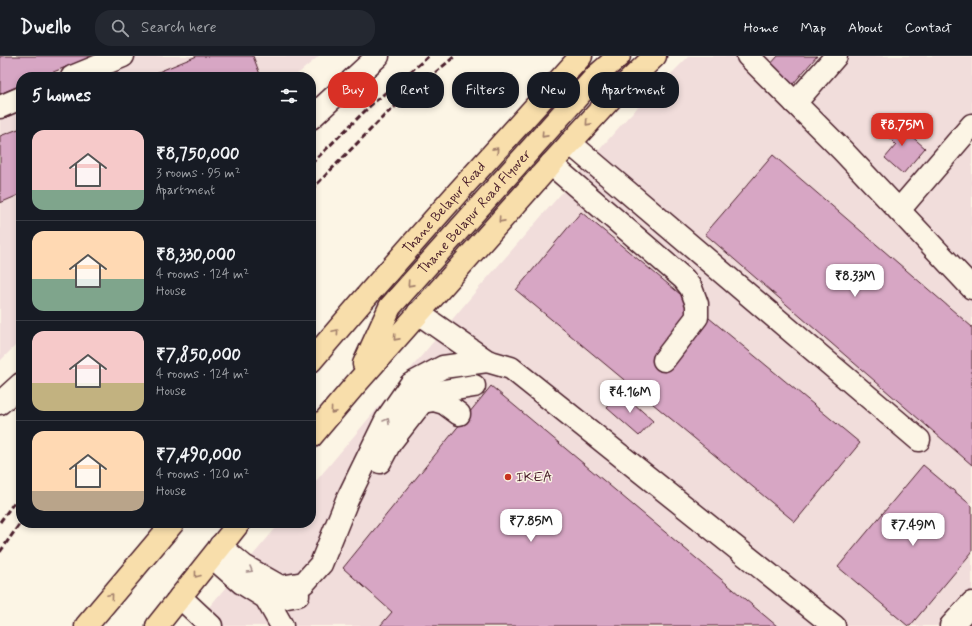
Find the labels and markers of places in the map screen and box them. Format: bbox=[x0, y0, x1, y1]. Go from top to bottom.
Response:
pin: ₹8.75M bbox=[869, 113, 935, 147]
pin: ₹8.33M bbox=[822, 264, 888, 298]
pin: ₹4.16M bbox=[597, 380, 663, 414]
place label: IKEA bbox=[516, 468, 552, 486]
marker: IKEA bbox=[503, 472, 513, 482]
pin: ₹7.85M bbox=[498, 509, 564, 543]
pin: ₹7.49M bbox=[880, 513, 946, 547]

